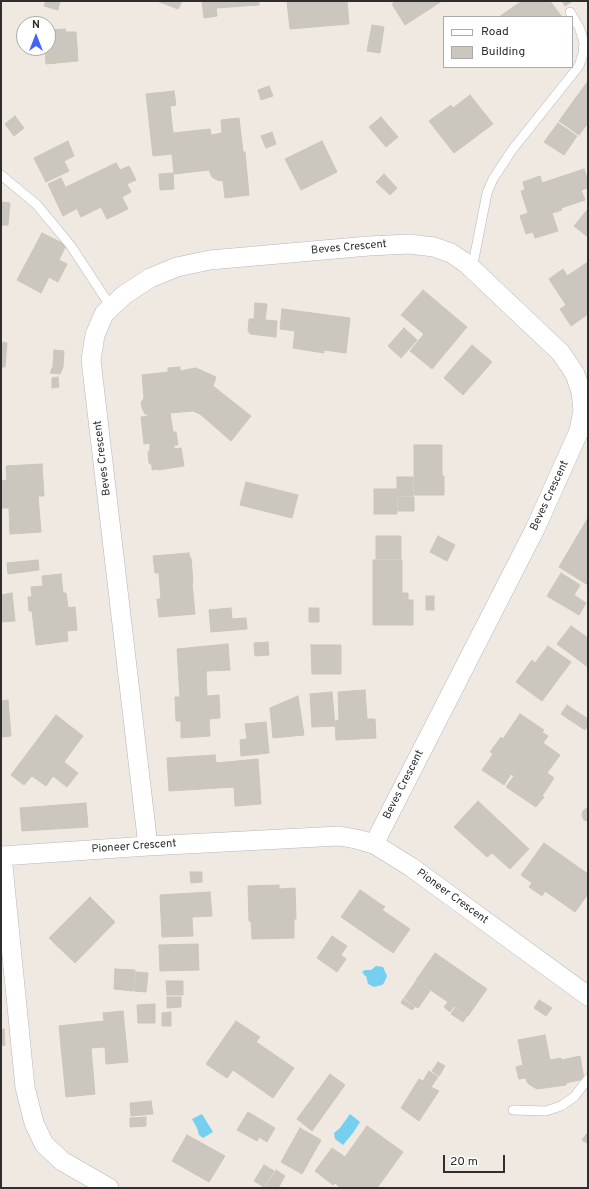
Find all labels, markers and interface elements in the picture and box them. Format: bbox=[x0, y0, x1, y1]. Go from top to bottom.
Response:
north arrow bbox=[16, 16, 56, 56]
legend bbox=[443, 16, 573, 68]
text: N bbox=[32, 18, 40, 32]
text: Road bbox=[481, 24, 509, 40]
text: Building bbox=[481, 44, 525, 60]
street label: Beves Crescent bbox=[311, 238, 387, 258]
street label: Beves Crescent bbox=[92, 420, 114, 496]
street label: Beves Crescent bbox=[528, 459, 572, 533]
street label: Beves Crescent bbox=[381, 748, 427, 822]
street label: Pioneer Crescent bbox=[91, 837, 177, 857]
street label: Pioneer Crescent bbox=[414, 867, 490, 927]
scale bar bbox=[445, 1147, 507, 1173]
text: 20 m bbox=[450, 1154, 478, 1170]

